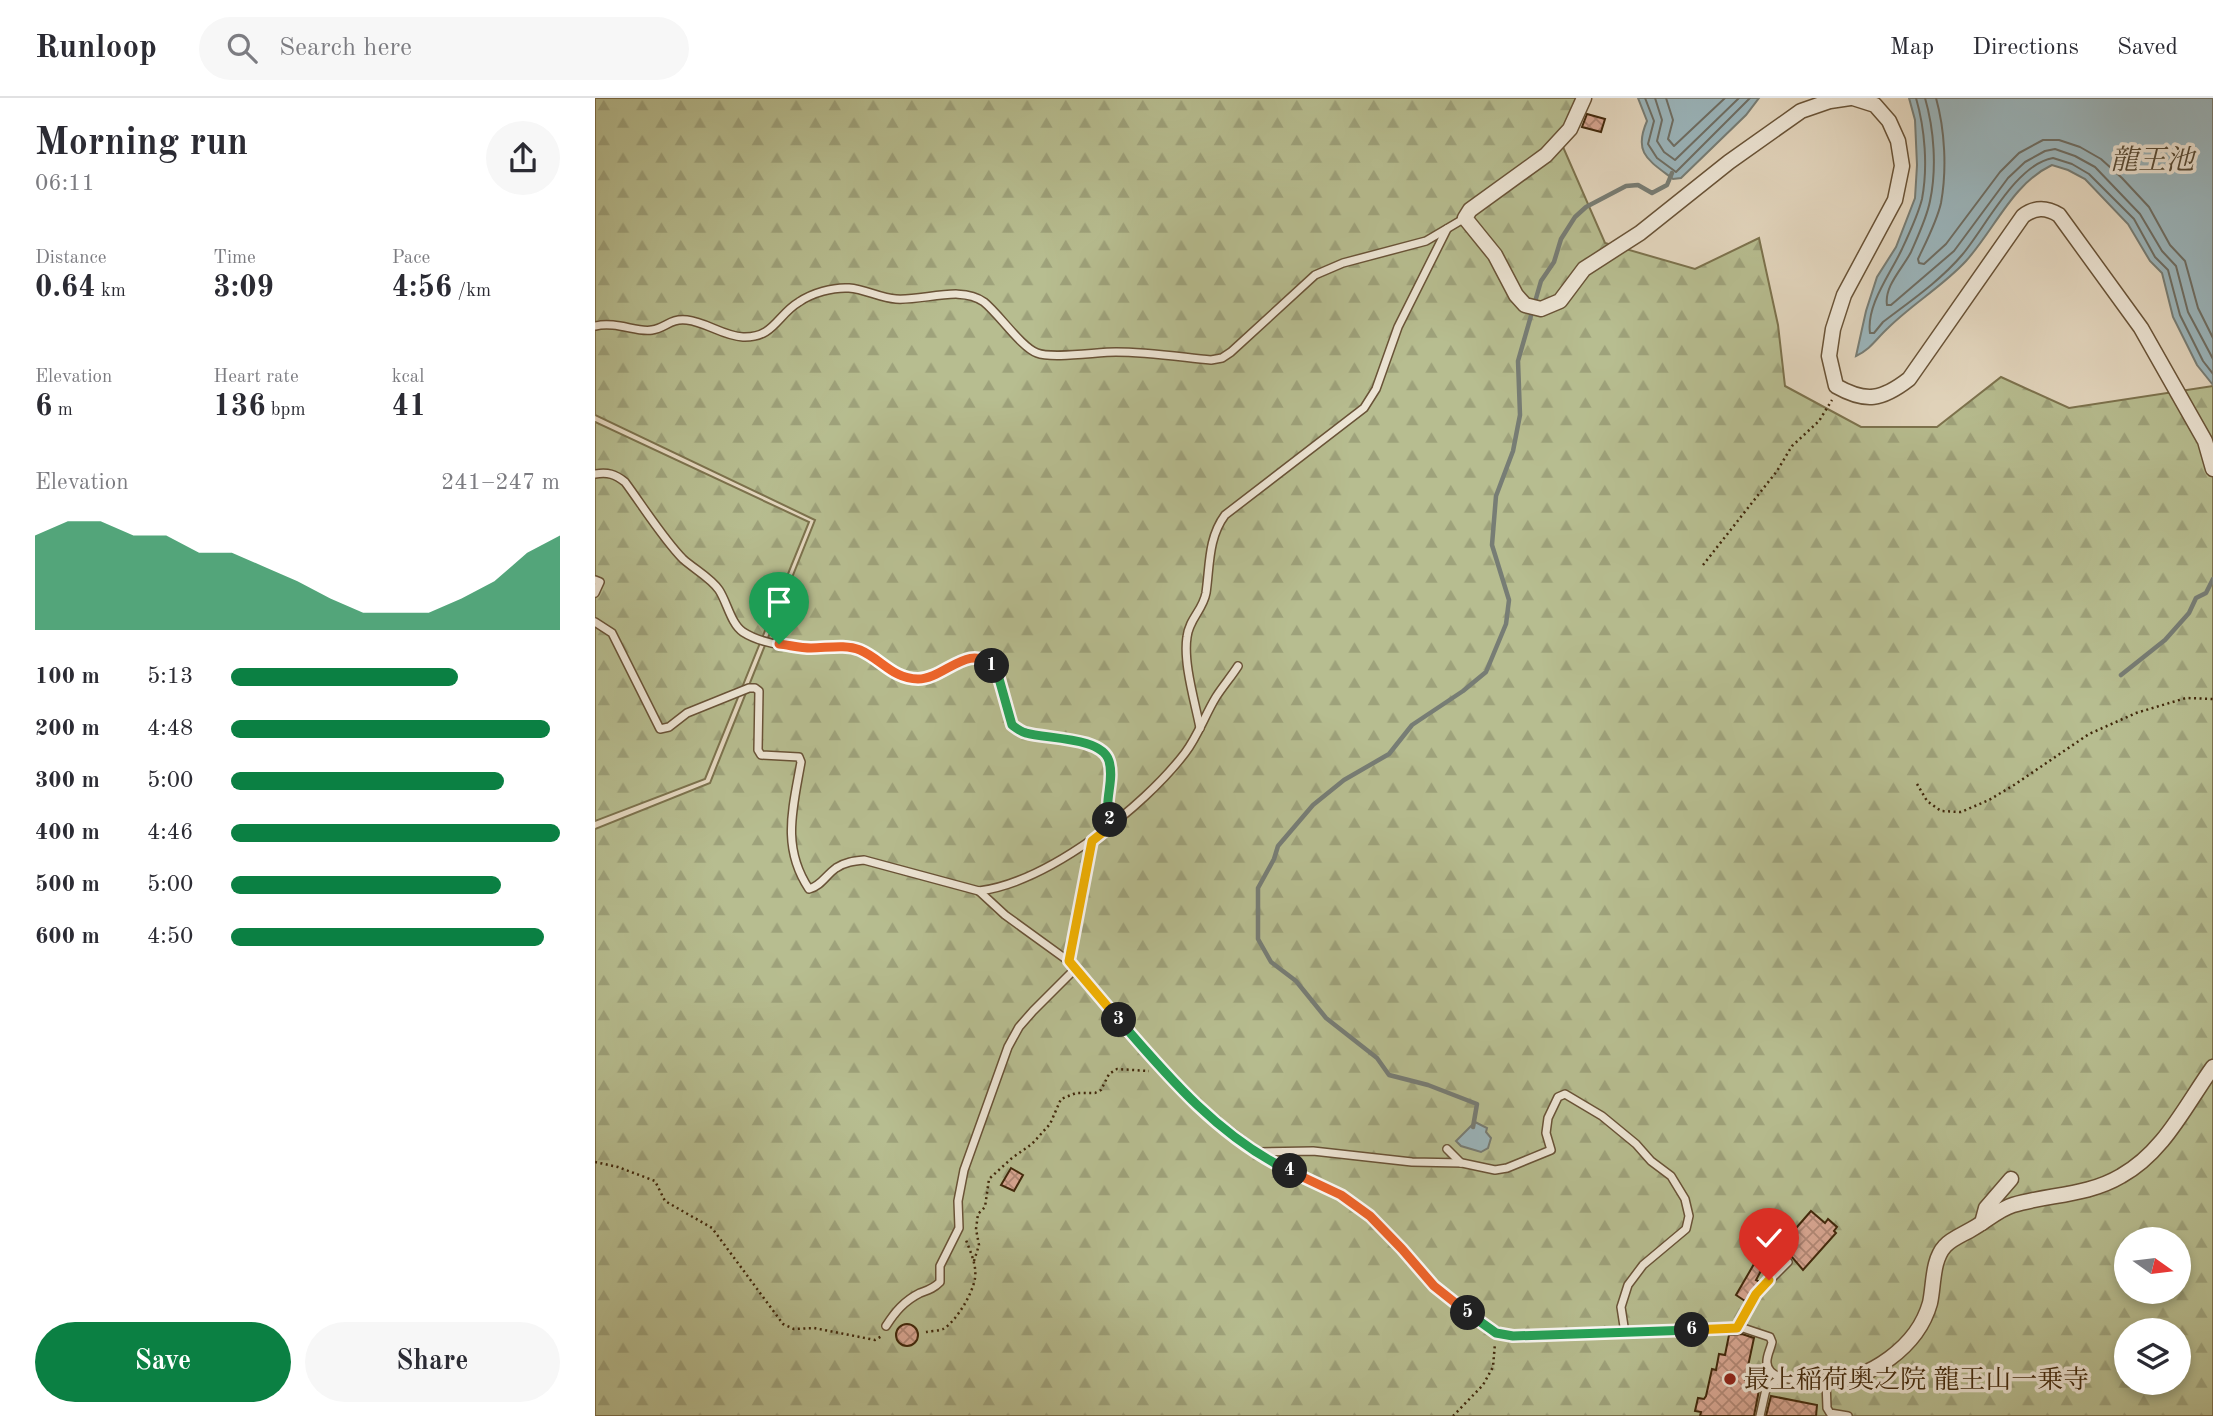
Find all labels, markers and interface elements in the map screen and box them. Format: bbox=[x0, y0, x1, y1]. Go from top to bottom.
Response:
search box bbox=[199, 17, 689, 80]
icon: search bbox=[223, 29, 261, 67]
text: Runloop bbox=[35, 32, 157, 65]
text: Search here bbox=[279, 35, 412, 61]
text: Map bbox=[1890, 36, 1934, 60]
text: Directions bbox=[1972, 36, 2079, 60]
text: Saved bbox=[2117, 36, 2178, 60]
button: share bbox=[486, 121, 560, 195]
text: Morning run bbox=[35, 125, 248, 163]
water label: 龍王池 bbox=[2110, 145, 2197, 176]
text: 06:11 bbox=[35, 172, 95, 195]
text: Distance bbox=[35, 249, 107, 268]
text: Time bbox=[213, 249, 256, 268]
text: Pace bbox=[392, 249, 430, 268]
text: 0.64 bbox=[35, 273, 96, 303]
text: 3:09 bbox=[213, 273, 274, 303]
text: 4:56 bbox=[392, 273, 452, 303]
text: km bbox=[96, 282, 126, 301]
text: /km bbox=[452, 282, 491, 301]
text: Elevation bbox=[35, 368, 112, 387]
text: Heart rate bbox=[213, 368, 299, 387]
text: kcal bbox=[392, 368, 424, 387]
text: 6 bbox=[35, 392, 52, 422]
text: 136 bbox=[213, 392, 266, 422]
text: 41 bbox=[392, 392, 426, 422]
text: m bbox=[52, 401, 73, 420]
text: bpm bbox=[266, 401, 306, 420]
text: Elevation bbox=[35, 471, 129, 494]
text: 241–247 m bbox=[441, 471, 560, 494]
pin bbox=[749, 572, 809, 644]
icon: arrive bbox=[760, 583, 798, 621]
pin: 1 bbox=[975, 648, 1009, 684]
text: 1 bbox=[986, 656, 997, 675]
text: 100 m bbox=[35, 665, 100, 688]
text: 5:13 bbox=[147, 665, 193, 688]
text: 200 m bbox=[35, 717, 100, 740]
text: 4:48 bbox=[147, 717, 193, 740]
text: 300 m bbox=[35, 769, 100, 792]
text: 5:00 bbox=[147, 769, 193, 792]
pin: 2 bbox=[1093, 802, 1127, 838]
text: 2 bbox=[1104, 810, 1115, 829]
text: 400 m bbox=[35, 821, 100, 844]
text: 4:46 bbox=[147, 821, 193, 844]
text: 500 m bbox=[35, 873, 100, 896]
text: 5:00 bbox=[147, 873, 193, 896]
text: 600 m bbox=[35, 925, 100, 948]
text: 4:50 bbox=[147, 925, 193, 948]
pin: 3 bbox=[1101, 1002, 1137, 1038]
text: 3 bbox=[1113, 1010, 1124, 1029]
pin: 4 bbox=[1273, 1154, 1307, 1188]
text: 4 bbox=[1284, 1161, 1295, 1180]
pin bbox=[1739, 1208, 1799, 1280]
icon: check bbox=[1750, 1219, 1788, 1257]
north arrow bbox=[2114, 1227, 2191, 1304]
map controls bbox=[2114, 1227, 2191, 1395]
pin: 5 bbox=[1451, 1296, 1485, 1330]
text: 5 bbox=[1462, 1303, 1473, 1322]
pin: 6 bbox=[1675, 1312, 1709, 1348]
button: layers bbox=[2114, 1318, 2191, 1395]
text: 6 bbox=[1686, 1320, 1697, 1339]
button: Save bbox=[35, 1322, 291, 1402]
button: Share bbox=[305, 1322, 560, 1402]
place label: 最上稲荷奥之院 龍王山一乗寺 bbox=[1744, 1365, 2089, 1394]
marker: 最上稲荷奥之院 龍王山一乗寺 bbox=[1722, 1371, 1738, 1387]

